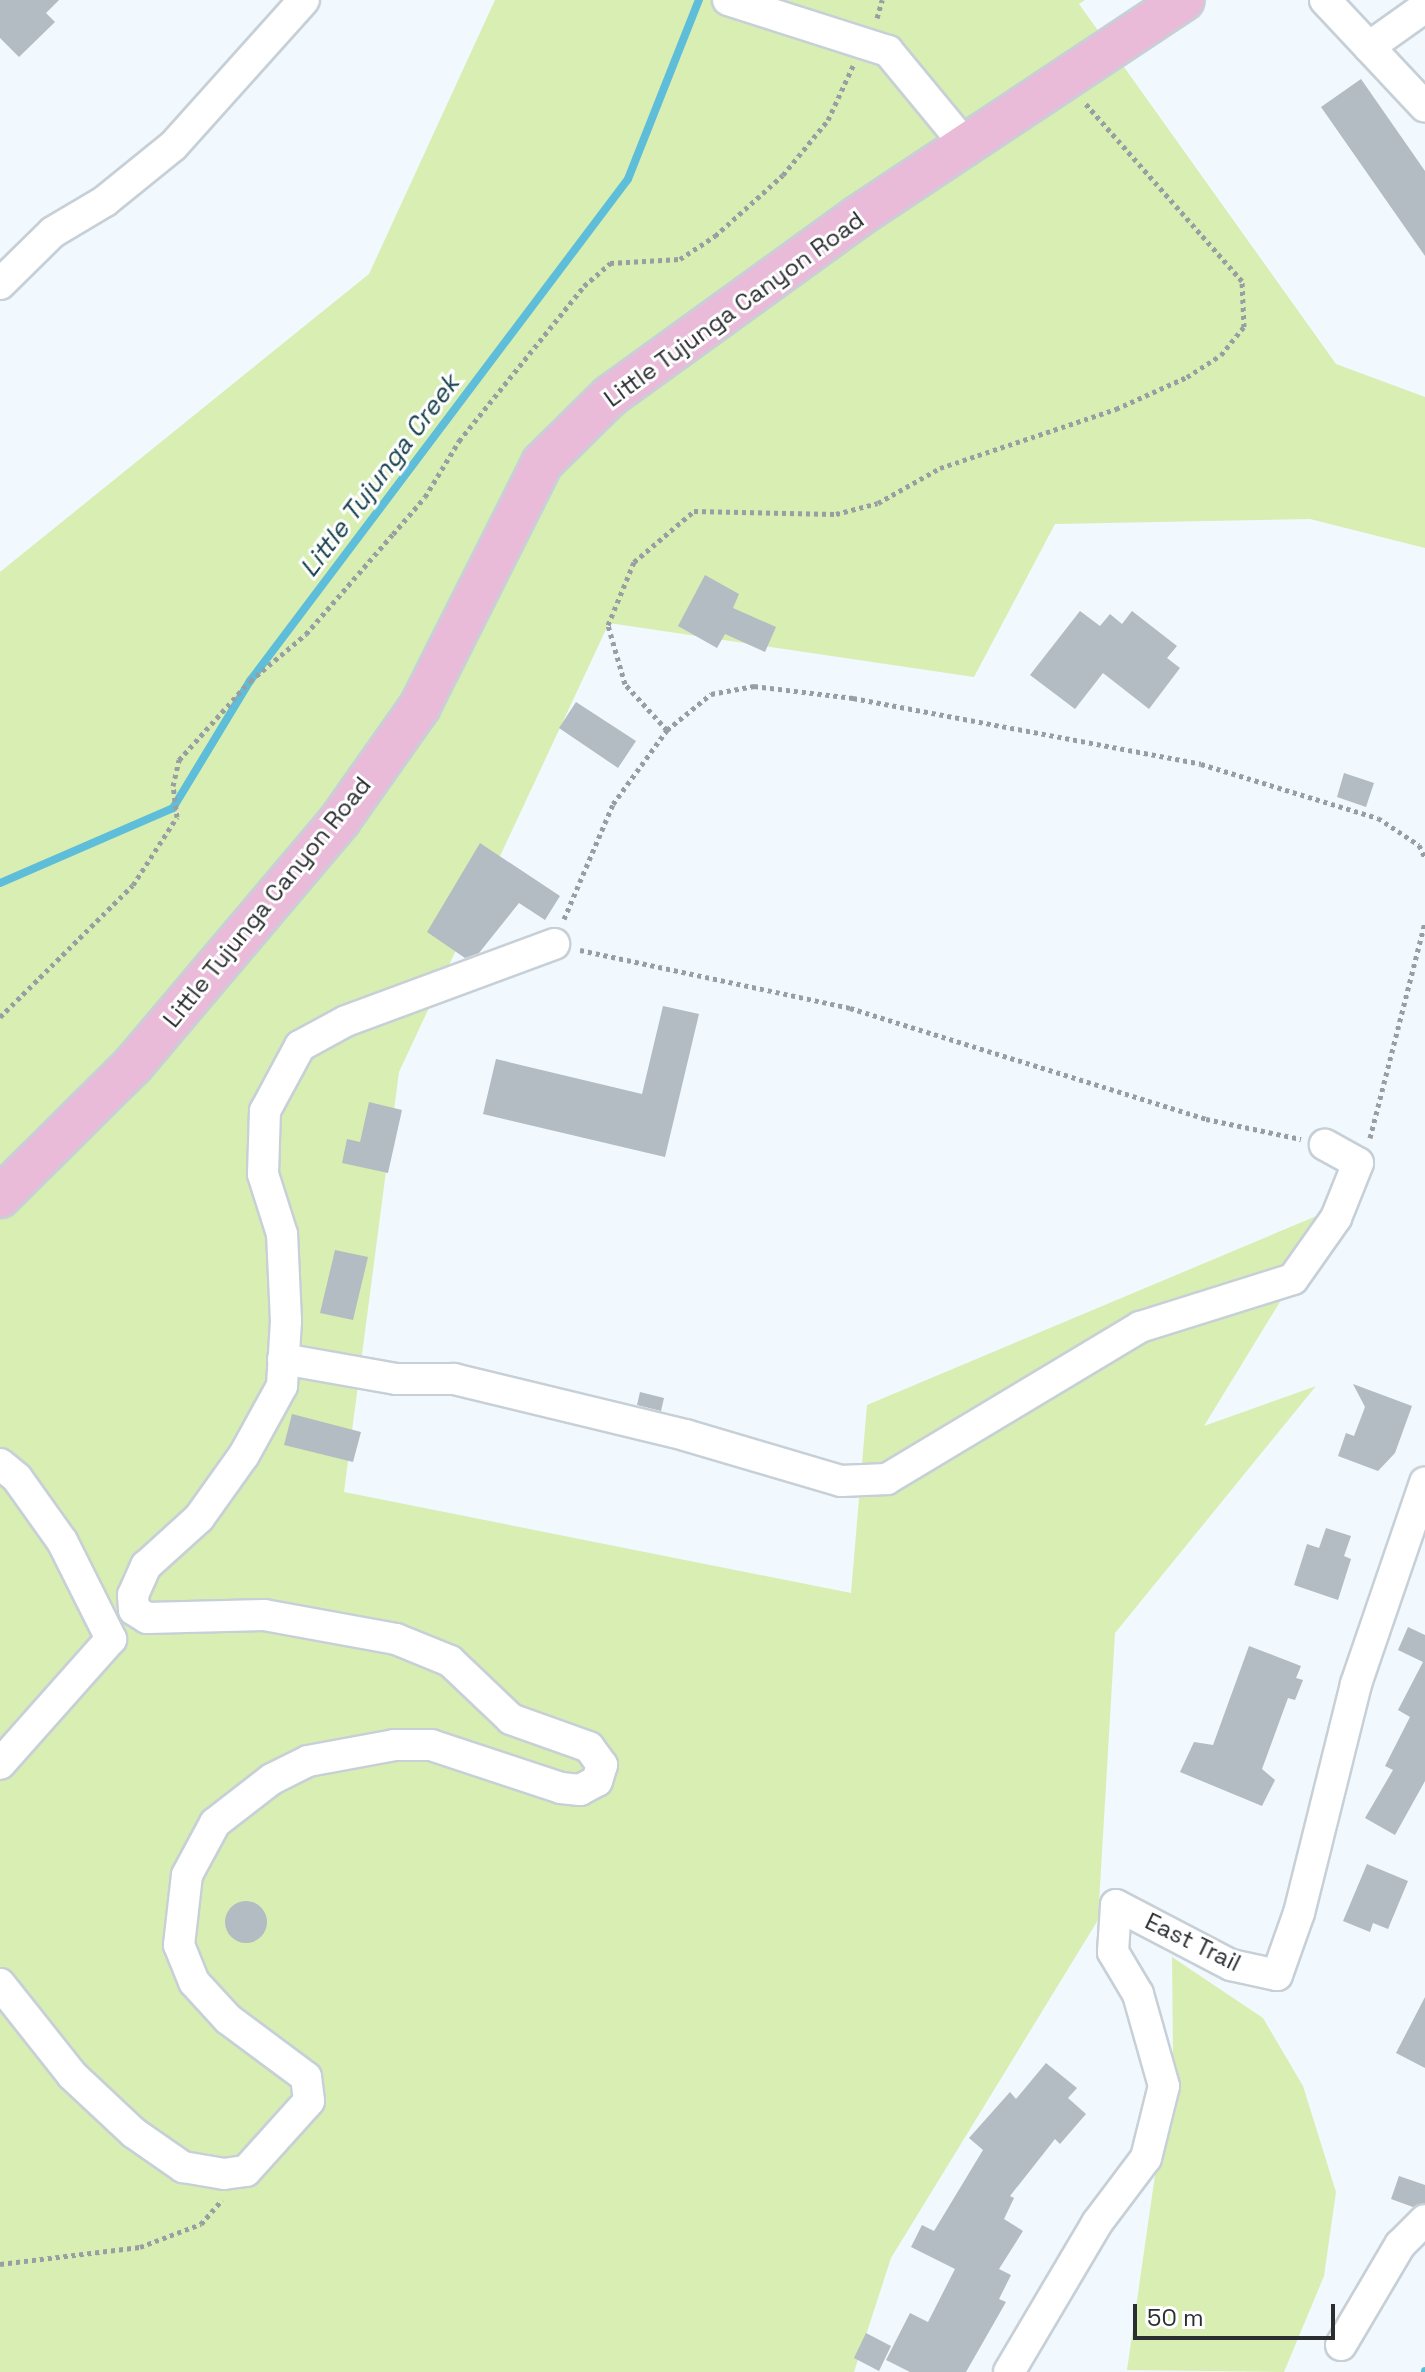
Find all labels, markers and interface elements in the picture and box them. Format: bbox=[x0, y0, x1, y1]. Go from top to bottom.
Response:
street label: Little Tujunga Canyon Road bbox=[598, 205, 870, 413]
water label: Little Tujunga Creek bbox=[294, 368, 466, 584]
street label: Little Tujunga Canyon Road bbox=[157, 771, 377, 1033]
street label: East Trail bbox=[1140, 1906, 1246, 1978]
scale bar bbox=[1137, 2288, 1339, 2338]
text: 50 m bbox=[1147, 2302, 1204, 2333]

